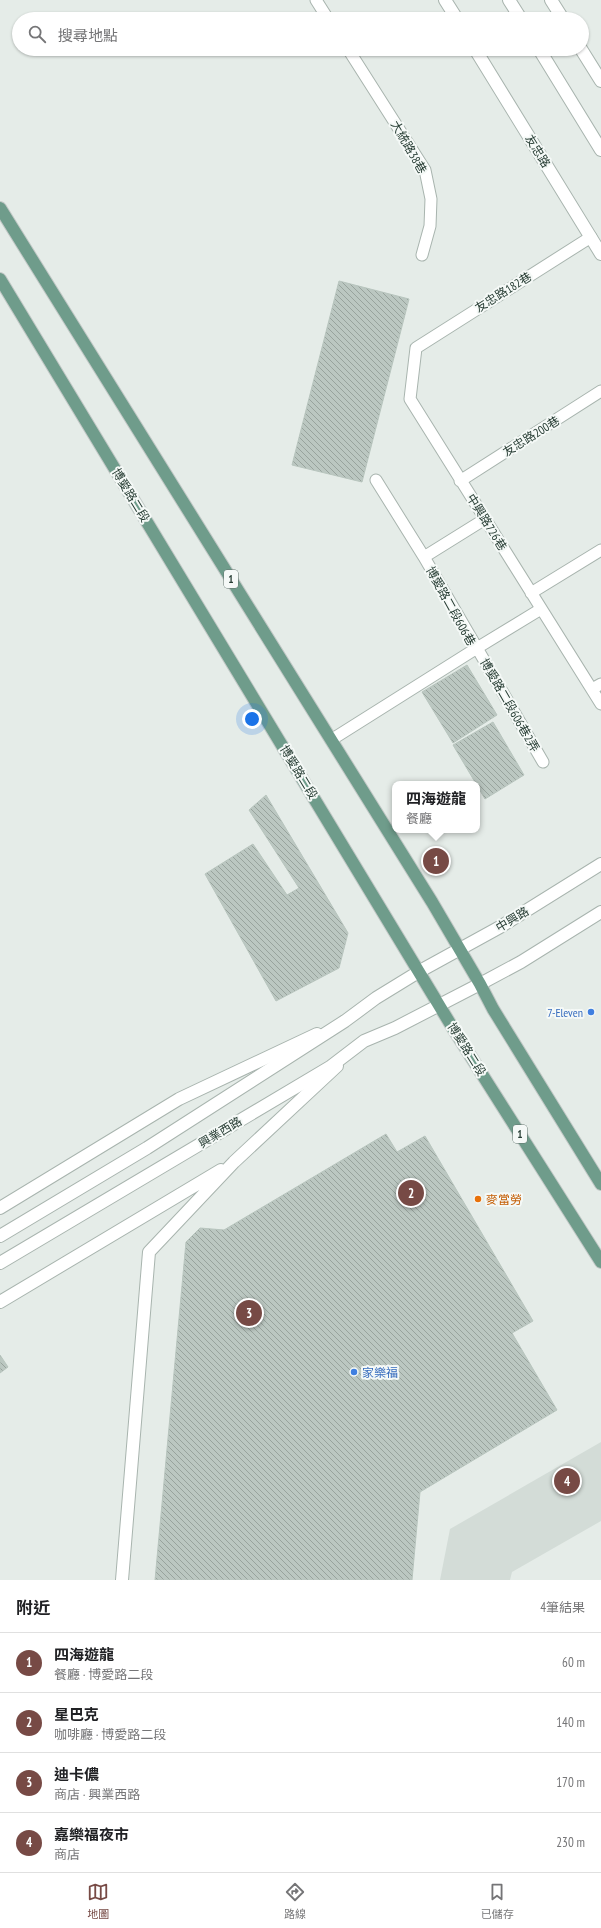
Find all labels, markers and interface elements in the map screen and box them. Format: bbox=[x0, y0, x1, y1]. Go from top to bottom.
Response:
search box bbox=[12, 12, 589, 56]
icon: search bbox=[26, 23, 48, 45]
text: 搜尋地點 bbox=[58, 26, 118, 45]
street label: 大統路38巷 bbox=[388, 118, 430, 176]
street label: 友忠路 bbox=[522, 132, 554, 170]
street label: 友忠路182巷 bbox=[472, 269, 534, 315]
street label: 友忠路200巷 bbox=[500, 413, 562, 459]
street label: 博愛路二段 bbox=[109, 465, 153, 525]
street label: 中興路726巷 bbox=[464, 491, 510, 553]
street label: 博愛路二段606巷 bbox=[423, 564, 479, 648]
road number: 1 bbox=[224, 570, 238, 588]
street label: 博愛路二段606巷2弄 bbox=[477, 656, 543, 754]
your location bbox=[242, 709, 262, 729]
street label: 博愛路二段 bbox=[277, 742, 321, 802]
popup bbox=[392, 781, 480, 833]
text: 四海遊龍 bbox=[406, 789, 466, 808]
text: 餐廳 bbox=[406, 810, 432, 827]
pin: 1 bbox=[423, 846, 449, 876]
street label: 中興路 bbox=[493, 903, 531, 935]
place label: 7-Eleven bbox=[547, 1005, 583, 1020]
marker: 7-Eleven bbox=[586, 1007, 596, 1017]
street label: 博愛路二段 bbox=[445, 1020, 489, 1078]
street label: 興業西路 bbox=[196, 1113, 244, 1151]
road number: 1 bbox=[513, 1125, 527, 1143]
pin: 2 bbox=[398, 1178, 424, 1208]
place label: 麥當勞 bbox=[486, 1192, 522, 1207]
marker: 麥當勞 bbox=[473, 1194, 483, 1204]
pin: 3 bbox=[236, 1298, 262, 1328]
place label: 家樂福 bbox=[362, 1365, 398, 1380]
marker: 家樂福 bbox=[349, 1367, 359, 1377]
pin: 4 bbox=[554, 1466, 580, 1496]
text: 附近 bbox=[16, 1597, 50, 1619]
text: 4筆結果 bbox=[540, 1599, 585, 1616]
text: 四海遊龍 bbox=[54, 1645, 114, 1664]
text: 1 bbox=[26, 1654, 32, 1671]
text: 60 m bbox=[562, 1654, 585, 1671]
text: 餐廳 · 博愛路二段 bbox=[54, 1666, 153, 1683]
text: 星巴克 bbox=[54, 1705, 99, 1724]
text: 2 bbox=[26, 1714, 32, 1731]
text: 140 m bbox=[556, 1714, 585, 1731]
text: 咖啡廳 · 博愛路二段 bbox=[54, 1726, 166, 1743]
text: 迪卡儂 bbox=[54, 1765, 99, 1784]
text: 3 bbox=[26, 1774, 32, 1791]
text: 170 m bbox=[556, 1774, 585, 1791]
text: 商店 · 興業西路 bbox=[54, 1786, 140, 1803]
text: 嘉樂福夜市 bbox=[54, 1825, 129, 1844]
text: 4 bbox=[26, 1834, 32, 1851]
text: 230 m bbox=[556, 1834, 585, 1851]
text: 商店 bbox=[54, 1846, 80, 1863]
tab: 地圖 bbox=[87, 1881, 109, 1921]
tab: 路線 bbox=[284, 1881, 306, 1921]
tab: 已儲存 bbox=[481, 1881, 514, 1921]

